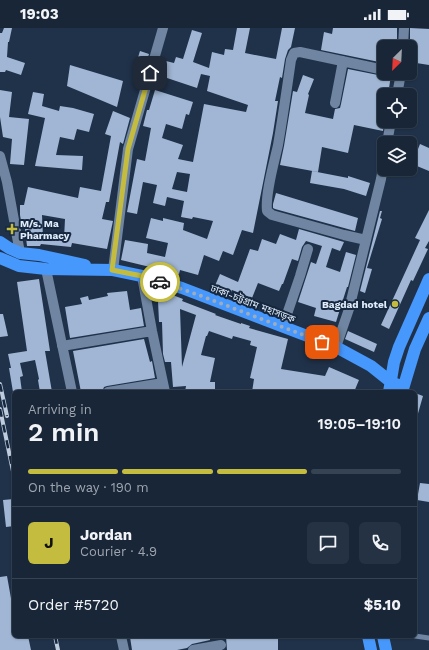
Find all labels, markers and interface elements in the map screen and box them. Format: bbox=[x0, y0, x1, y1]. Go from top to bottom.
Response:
text: 19:03 bbox=[20, 5, 59, 23]
north arrow bbox=[377, 40, 417, 80]
map controls bbox=[377, 40, 417, 176]
pin bbox=[133, 56, 167, 90]
icon: home bbox=[139, 62, 161, 84]
button: locate bbox=[377, 88, 417, 128]
button: layers bbox=[377, 136, 417, 176]
place label: M/s. Ma Pharmacy bbox=[20, 218, 70, 241]
marker: M/s. Ma Pharmacy bbox=[7, 224, 17, 234]
courier bbox=[140, 262, 180, 302]
icon: car bbox=[149, 271, 171, 293]
street label: ঢাকা-চট্টগ্রাম মহাসড়ক bbox=[208, 282, 298, 325]
place label: Bagdad hotel bbox=[322, 299, 388, 310]
marker: Bagdad hotel bbox=[390, 299, 400, 309]
pin bbox=[305, 325, 339, 359]
icon: bag bbox=[311, 331, 333, 353]
text: Arriving in bbox=[28, 402, 92, 417]
text: 19:05–19:10 bbox=[317, 415, 401, 433]
text: 2 min bbox=[28, 417, 99, 447]
text: On the way · 190 m bbox=[28, 480, 149, 495]
button: chat bbox=[307, 522, 349, 564]
button: phone bbox=[359, 522, 401, 564]
text: Jordan bbox=[80, 526, 132, 544]
text: J bbox=[44, 534, 54, 552]
text: Courier · 4.9 bbox=[80, 544, 157, 559]
text: Order #5720 bbox=[28, 596, 119, 614]
text: $5.10 bbox=[364, 596, 401, 614]

